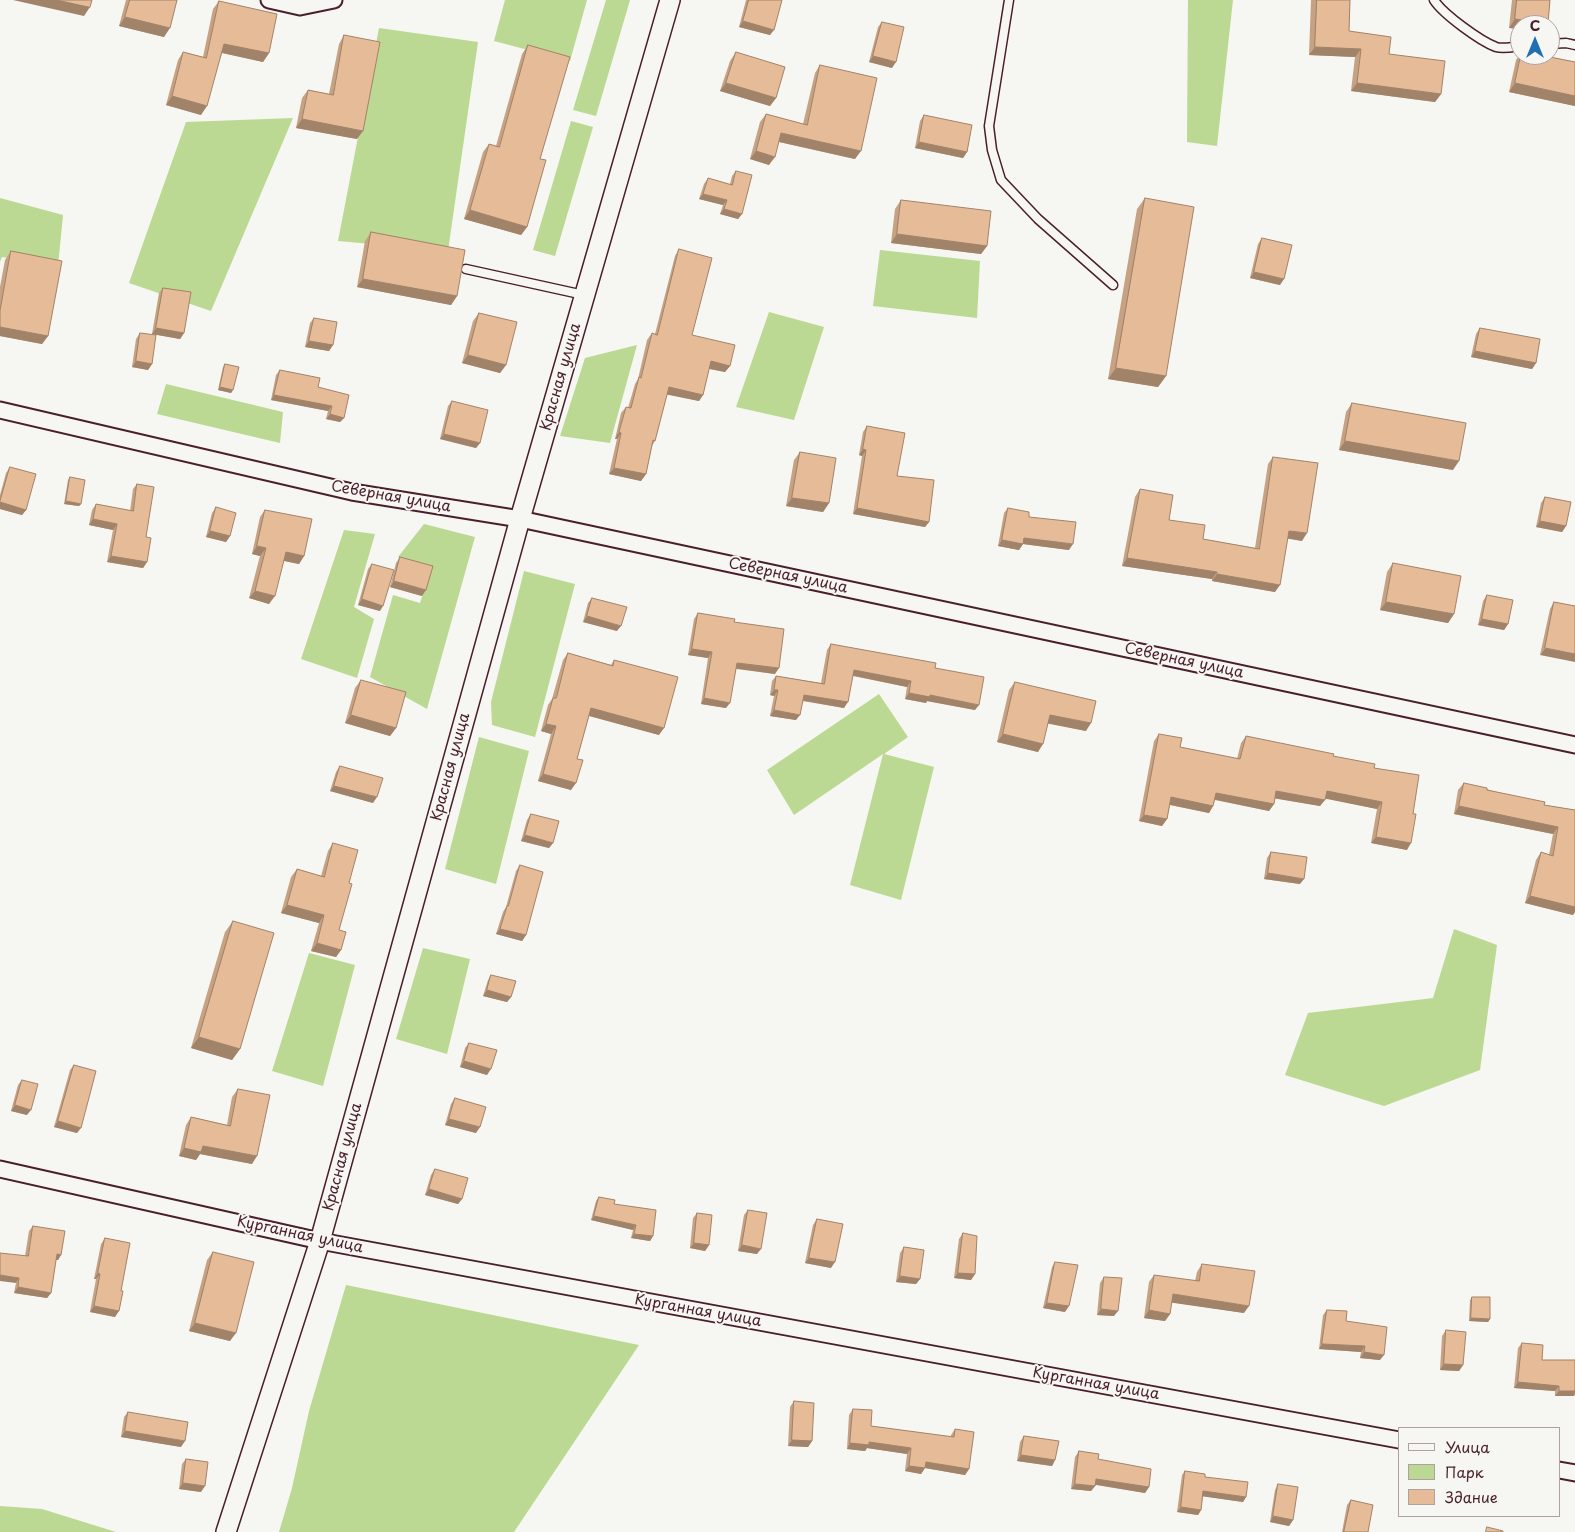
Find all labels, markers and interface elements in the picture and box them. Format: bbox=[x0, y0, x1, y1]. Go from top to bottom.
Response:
north arrow bbox=[1510, 15, 1560, 65]
text: С bbox=[1530, 15, 1540, 36]
street label: Красная улица bbox=[537, 321, 585, 433]
street label: Северная улица bbox=[330, 478, 452, 516]
street label: Северная улица bbox=[727, 555, 849, 597]
street label: Северная улица bbox=[1123, 640, 1245, 682]
street label: Красная улица bbox=[428, 711, 474, 823]
street label: Красная улица bbox=[320, 1101, 366, 1213]
street label: Курганная улица bbox=[235, 1213, 365, 1257]
street label: Курганная улица bbox=[633, 1291, 763, 1331]
street label: Курганная улица bbox=[1031, 1364, 1161, 1404]
legend bbox=[1398, 1427, 1560, 1517]
text: Улица bbox=[1445, 1435, 1490, 1458]
text: Парк bbox=[1445, 1460, 1484, 1483]
text: Здание bbox=[1445, 1485, 1498, 1508]

